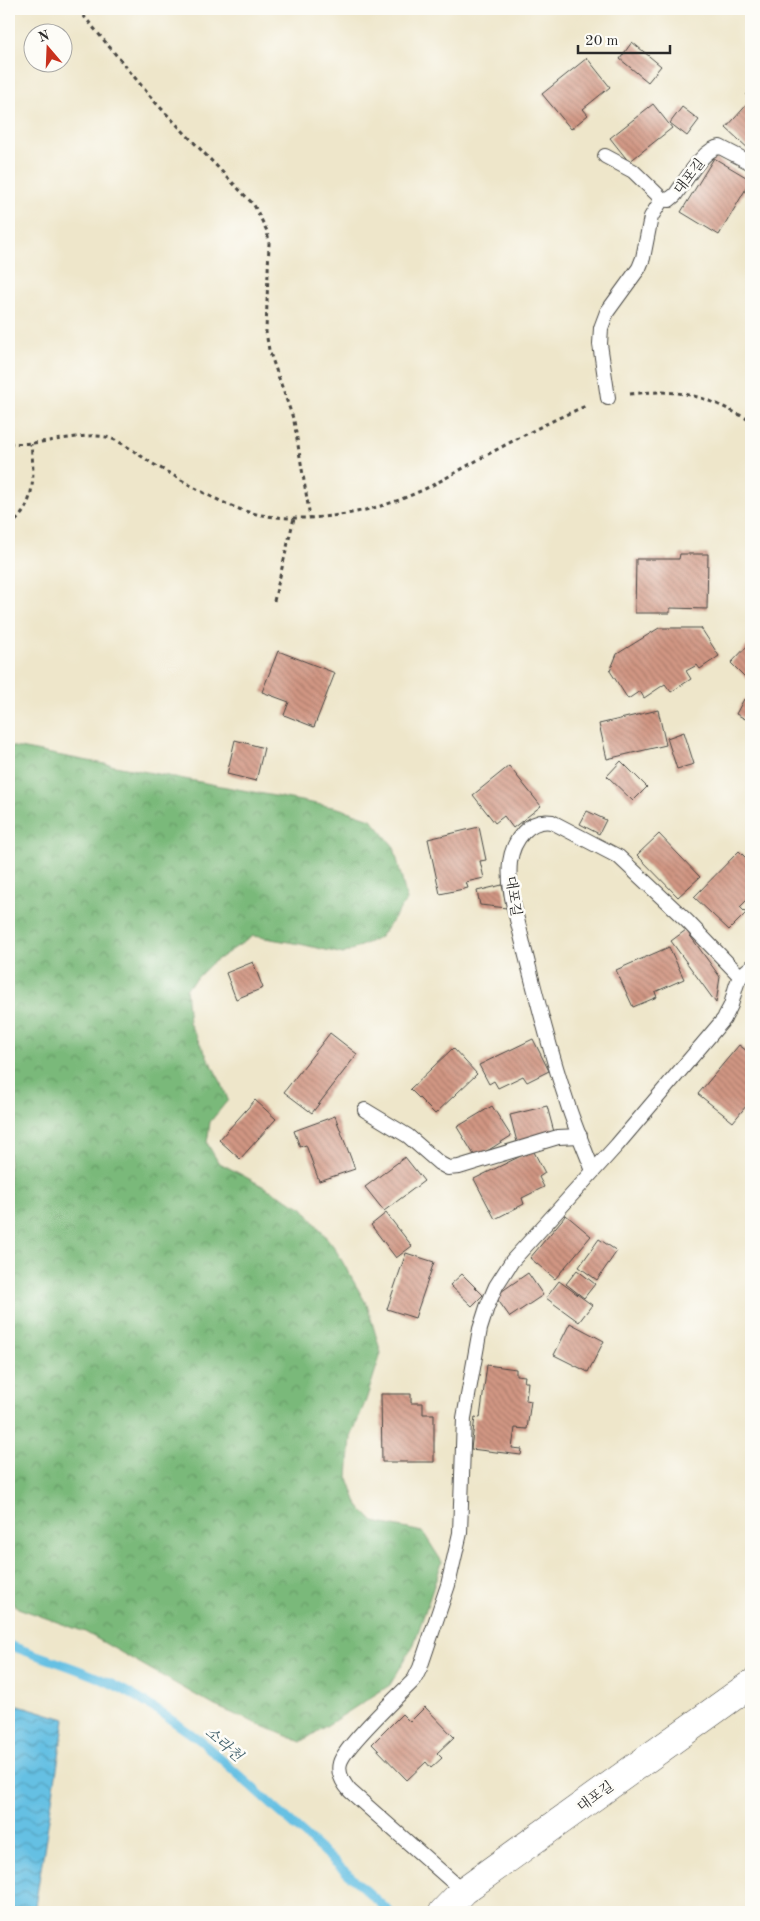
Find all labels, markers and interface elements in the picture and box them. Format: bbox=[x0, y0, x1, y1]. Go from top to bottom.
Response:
north arrow bbox=[22, 22, 72, 72]
scale bar bbox=[578, 22, 670, 54]
text: N bbox=[37, 28, 52, 45]
text: 20 m bbox=[585, 34, 619, 49]
street label: 대포길 bbox=[671, 156, 708, 197]
street label: 대포길 bbox=[503, 875, 524, 917]
water label: 소라천 bbox=[202, 1724, 247, 1766]
street label: 대포길 bbox=[574, 1778, 616, 1814]

